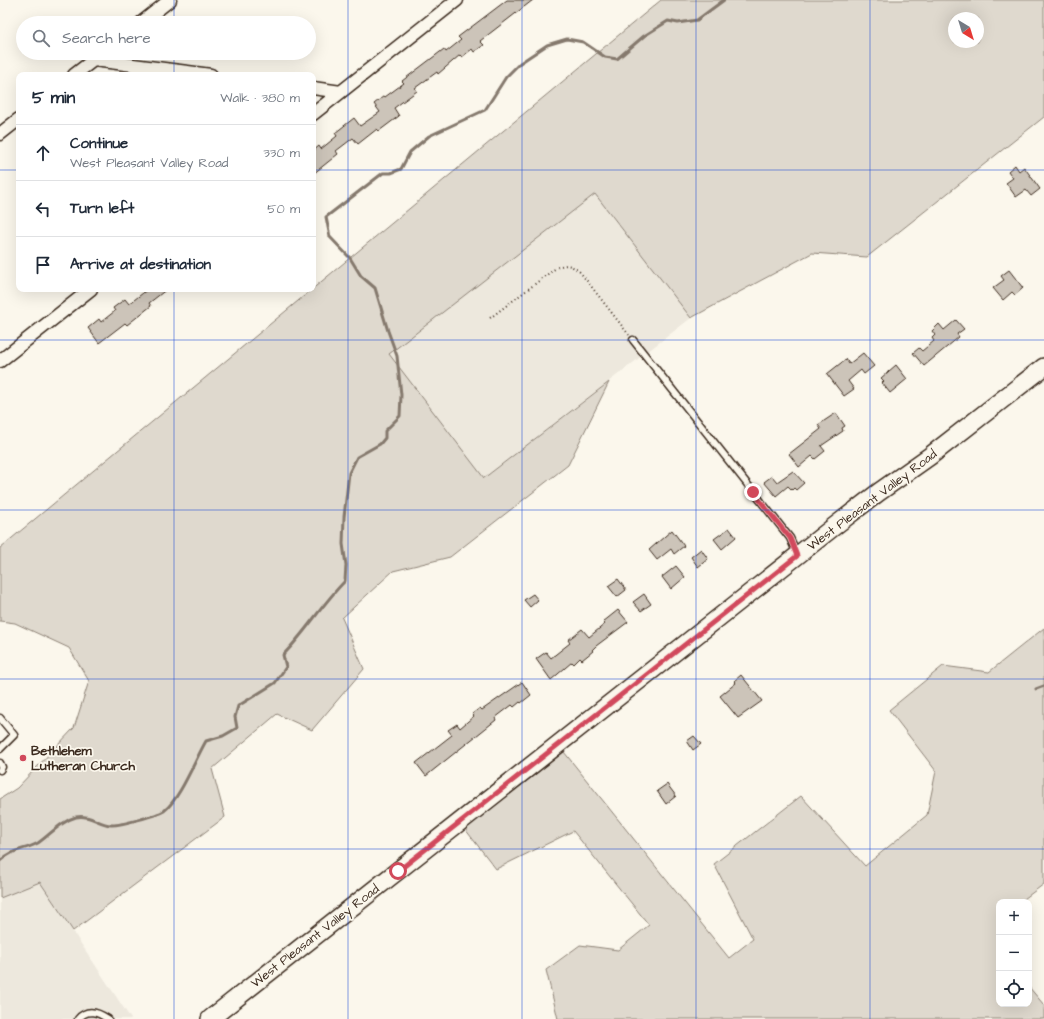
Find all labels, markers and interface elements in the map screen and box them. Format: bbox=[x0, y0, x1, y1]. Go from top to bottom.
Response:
north arrow bbox=[948, 12, 984, 48]
search box bbox=[16, 16, 316, 60]
icon: search bbox=[30, 27, 52, 49]
text: Search here bbox=[62, 28, 151, 49]
text: 5 min bbox=[32, 86, 75, 110]
text: Walk · 380 m bbox=[220, 89, 300, 107]
text: Continue bbox=[70, 133, 128, 154]
icon: ahead bbox=[32, 142, 54, 164]
text: 330 m bbox=[263, 144, 300, 162]
text: West Pleasant Valley Road bbox=[70, 154, 228, 172]
icon: left bbox=[32, 198, 54, 220]
text: Turn left bbox=[70, 198, 134, 219]
text: 50 m bbox=[267, 200, 300, 218]
icon: arrive bbox=[32, 254, 54, 276]
text: Arrive at destination bbox=[70, 254, 211, 275]
street label: West Pleasant Valley Road bbox=[803, 445, 942, 556]
route end bbox=[744, 483, 762, 501]
place label: Bethlehem Lutheran Church bbox=[31, 742, 135, 775]
marker: Bethlehem Lutheran Church bbox=[18, 753, 28, 763]
route start bbox=[389, 862, 407, 880]
street label: West Pleasant Valley Road bbox=[247, 880, 384, 993]
map controls bbox=[996, 899, 1032, 1007]
button: + bbox=[996, 899, 1032, 935]
button: − bbox=[996, 935, 1032, 971]
button: locate bbox=[996, 971, 1032, 1007]

